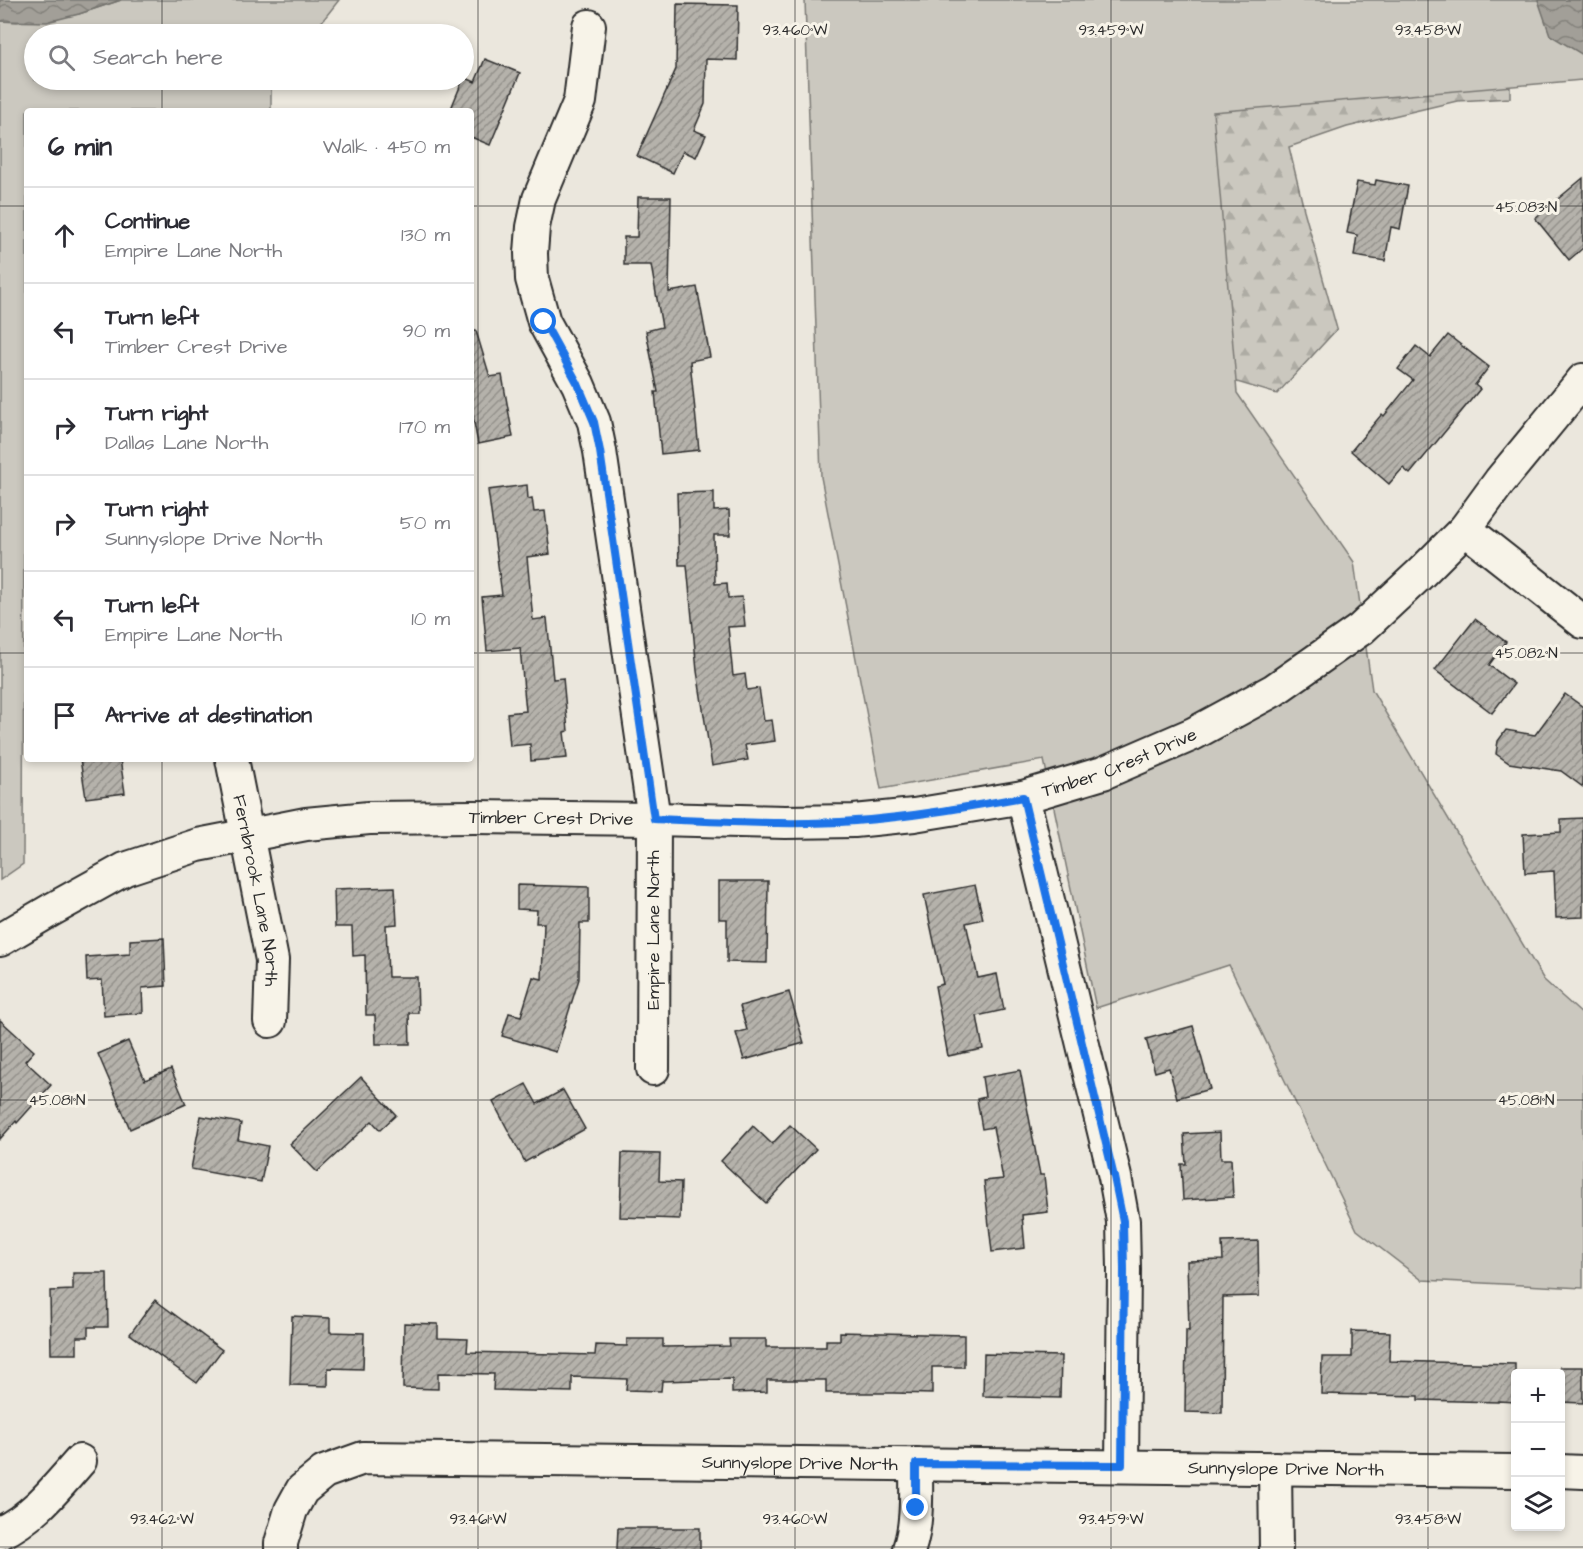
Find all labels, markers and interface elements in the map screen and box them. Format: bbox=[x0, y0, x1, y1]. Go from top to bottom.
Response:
text: 93.460°W bbox=[763, 20, 827, 41]
text: 93.459°W bbox=[1078, 20, 1144, 41]
text: 93.458°W bbox=[1395, 20, 1461, 41]
search box bbox=[24, 24, 474, 90]
icon: search bbox=[45, 41, 78, 74]
text: Search here bbox=[93, 42, 223, 73]
text: 6 min bbox=[48, 129, 112, 165]
text: Walk · 450 m bbox=[323, 133, 450, 161]
text: 45.083°N bbox=[1495, 197, 1557, 218]
text: Continue bbox=[105, 206, 190, 237]
icon: ahead bbox=[48, 219, 81, 252]
text: 130 m bbox=[401, 221, 450, 249]
text: Empire Lane North bbox=[105, 237, 282, 265]
text: Turn left bbox=[105, 302, 199, 333]
route start bbox=[530, 308, 556, 334]
icon: left bbox=[48, 315, 81, 348]
text: 90 m bbox=[402, 317, 450, 345]
text: Timber Crest Drive bbox=[105, 333, 288, 361]
text: Turn right bbox=[105, 398, 208, 429]
icon: right bbox=[48, 411, 81, 444]
text: 170 m bbox=[399, 413, 450, 441]
text: Dallas Lane North bbox=[105, 429, 268, 457]
text: Turn right bbox=[105, 494, 208, 525]
icon: right bbox=[48, 507, 81, 540]
text: 50 m bbox=[400, 509, 450, 537]
text: Sunnyslope Drive North bbox=[105, 525, 322, 553]
text: Turn left bbox=[105, 590, 199, 621]
icon: left bbox=[48, 603, 81, 636]
text: 10 m bbox=[411, 605, 450, 633]
text: Empire Lane North bbox=[105, 621, 282, 649]
text: 45.082°N bbox=[1494, 643, 1558, 664]
icon: arrive bbox=[48, 699, 81, 732]
text: Arrive at destination bbox=[105, 700, 312, 731]
street label: Timber Crest Drive bbox=[1039, 721, 1201, 803]
street label: Fernbrook Lane North bbox=[227, 792, 284, 987]
street label: Timber Crest Drive bbox=[469, 804, 634, 831]
street label: Empire Lane North bbox=[641, 850, 666, 1010]
text: 45.081°N bbox=[29, 1090, 85, 1111]
text: 45.081°N bbox=[1498, 1090, 1554, 1111]
map controls bbox=[1511, 1369, 1565, 1531]
button: + bbox=[1511, 1369, 1565, 1423]
button: − bbox=[1511, 1423, 1565, 1477]
street label: Sunnyslope Drive North bbox=[702, 1449, 898, 1477]
street label: Sunnyslope Drive North bbox=[1188, 1455, 1384, 1482]
button: layers bbox=[1511, 1477, 1565, 1531]
route end bbox=[902, 1494, 928, 1520]
text: 93.462°W bbox=[130, 1509, 194, 1530]
text: 93.461°W bbox=[449, 1509, 507, 1530]
text: 93.460°W bbox=[763, 1509, 827, 1530]
text: 93.459°W bbox=[1078, 1509, 1144, 1530]
text: 93.458°W bbox=[1395, 1509, 1461, 1530]

